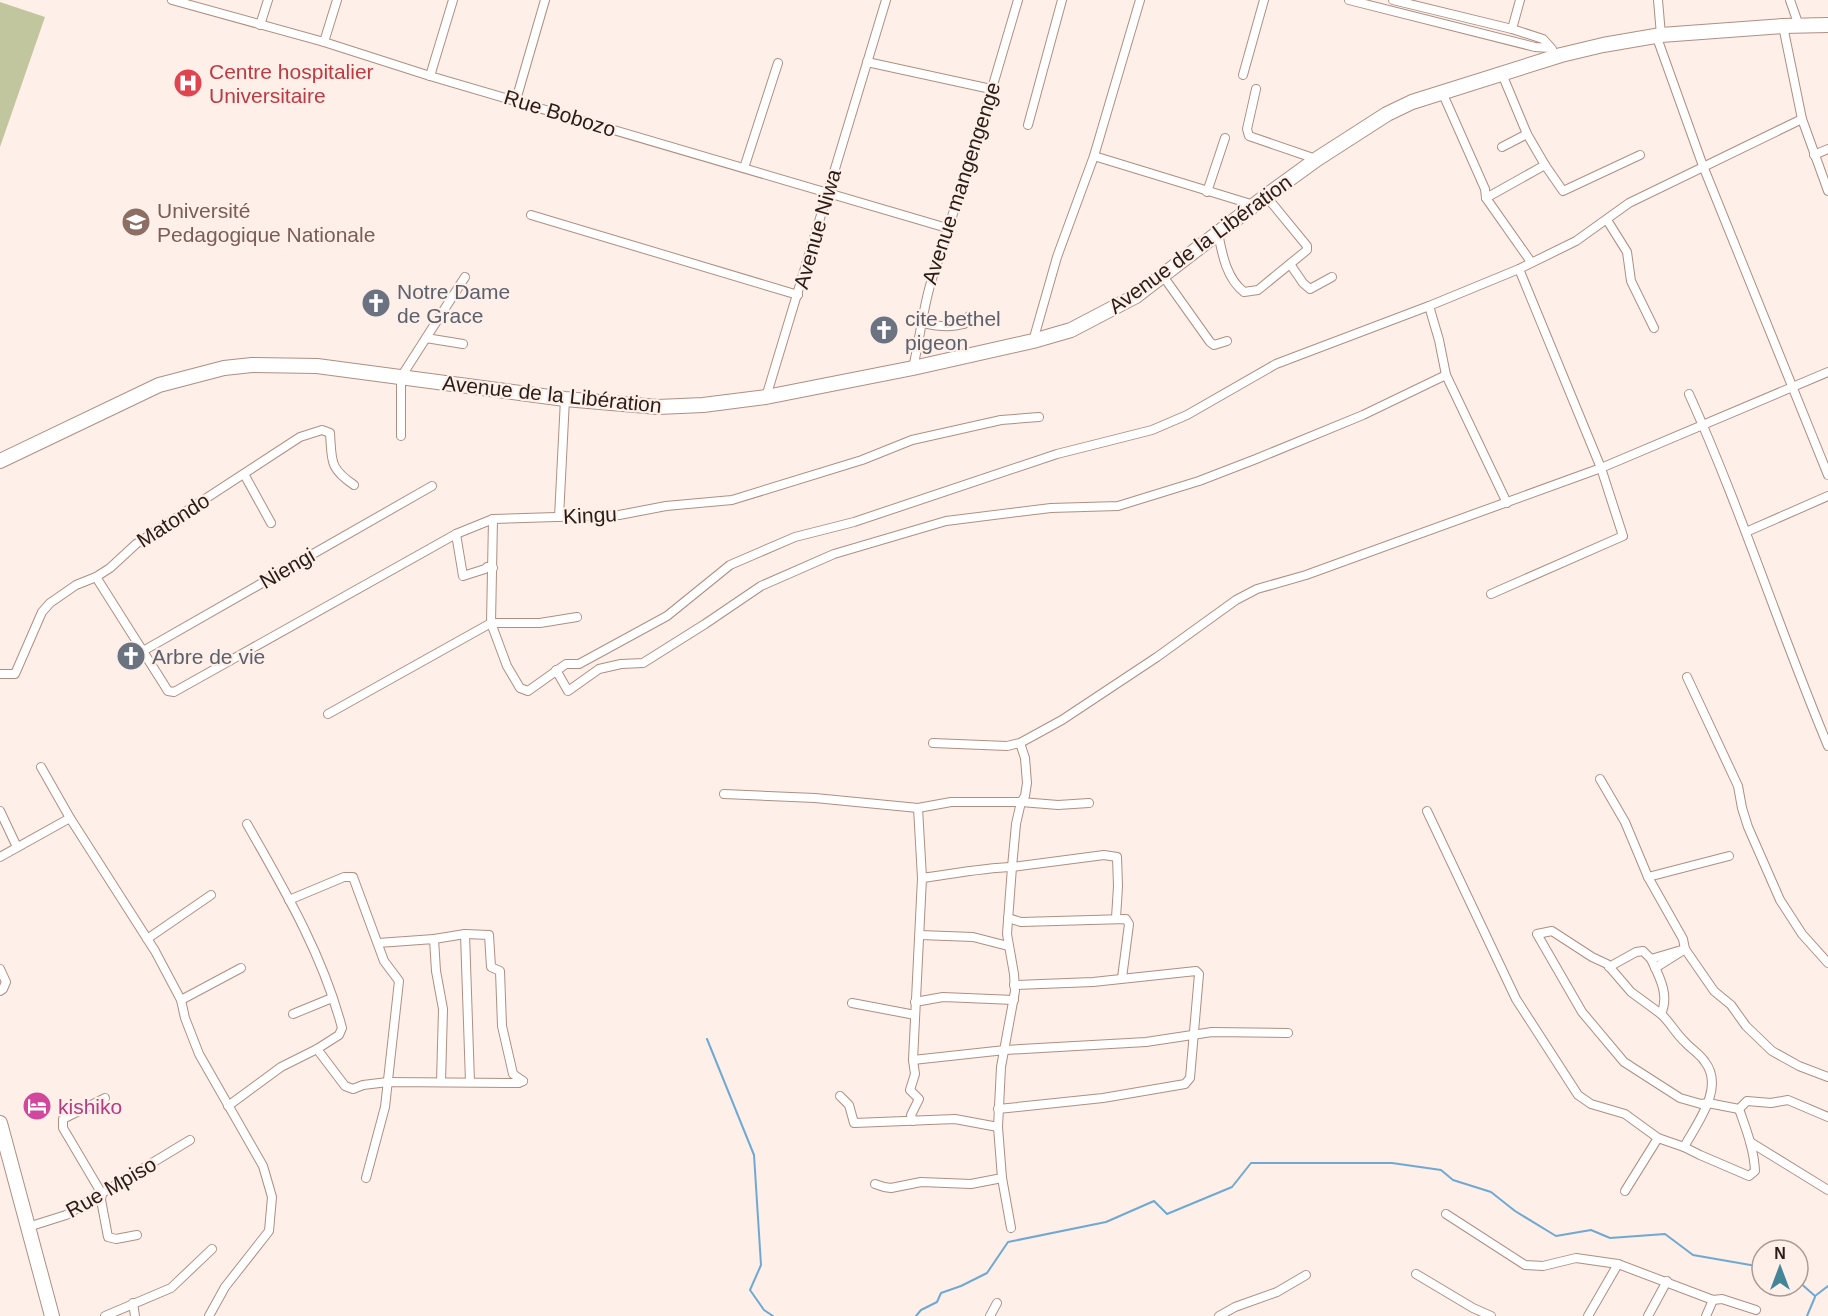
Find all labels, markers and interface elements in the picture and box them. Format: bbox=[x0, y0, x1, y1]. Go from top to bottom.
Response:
place label: Centre hospitalier Universitaire bbox=[209, 60, 374, 107]
hospital icon: Centre hospitalier Universitaire bbox=[172, 67, 204, 99]
street label: Avenue mangengenge bbox=[917, 79, 1005, 287]
street label: Rue Bobozo bbox=[501, 85, 619, 141]
street label: Avenue Niwa bbox=[789, 166, 845, 291]
street label: Avenue de la Libération bbox=[1104, 170, 1296, 318]
place label: Université Pedagogique Nationale bbox=[157, 199, 375, 246]
school or university icon: Université Pedagogique Nationale bbox=[120, 206, 152, 238]
place label: Notre Dame de Grace bbox=[397, 280, 510, 327]
church icon: Notre Dame de Grace bbox=[360, 287, 392, 319]
place label: cite bethel pigeon bbox=[905, 307, 1001, 354]
church icon: cite bethel pigeon bbox=[868, 314, 900, 346]
street label: Avenue de la Libération bbox=[441, 371, 663, 417]
street label: Matondo bbox=[132, 488, 214, 552]
street label: Kingu bbox=[563, 502, 617, 528]
street label: Niengi bbox=[255, 543, 319, 593]
church icon: Arbre de vie bbox=[115, 640, 147, 672]
place label: Arbre de vie bbox=[152, 645, 265, 668]
hotel icon: kishiko bbox=[21, 1090, 53, 1122]
place label: kishiko bbox=[58, 1095, 122, 1118]
street label: Rue Mpiso bbox=[62, 1152, 160, 1222]
north arrow bbox=[1750, 1238, 1810, 1298]
text: N bbox=[1774, 1245, 1786, 1262]

